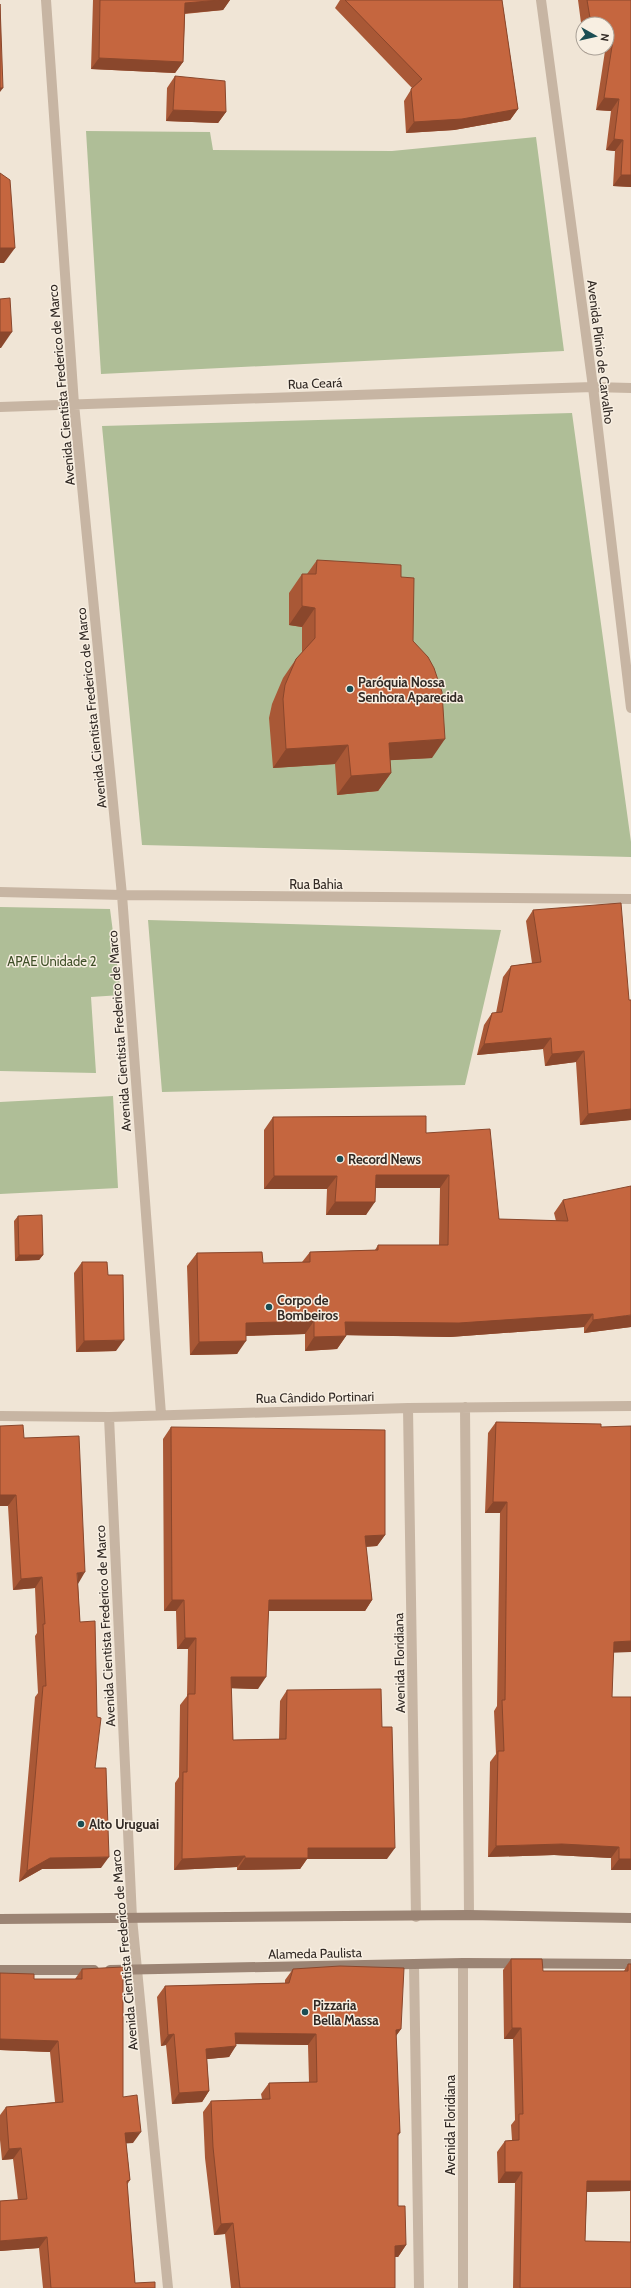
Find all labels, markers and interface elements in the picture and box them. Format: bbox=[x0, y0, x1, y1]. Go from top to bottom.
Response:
north arrow bbox=[575, 16, 615, 56]
text: N bbox=[597, 33, 612, 42]
street label: Avenida Plínio de Carvalho bbox=[584, 279, 618, 425]
street label: Avenida Cientista Frederico de Marco bbox=[44, 284, 78, 486]
street label: Rua Ceará bbox=[287, 374, 343, 392]
street label: Avenida Cientista Frederico de Marco bbox=[72, 607, 110, 809]
place label: Paróquia Nossa Senhora Aparecida bbox=[358, 674, 464, 705]
marker: Paróquia Nossa Senhora Aparecida bbox=[345, 684, 355, 694]
street label: Rua Bahia bbox=[289, 876, 344, 892]
street label: Avenida Cientista Frederico de Marco bbox=[104, 930, 134, 1132]
park label: APAE Unidade 2 bbox=[7, 953, 97, 969]
place label: Record News bbox=[348, 1151, 422, 1167]
marker: Record News bbox=[335, 1154, 345, 1164]
place label: Corpo de Bombeiros bbox=[277, 1292, 339, 1323]
marker: Corpo de Bombeiros bbox=[264, 1302, 274, 1312]
street label: Rua Cândido Portinari bbox=[256, 1388, 374, 1406]
street label: Avenida Cientista Frederico de Marco bbox=[92, 1525, 118, 1727]
street label: Avenida Floridiana bbox=[390, 1612, 408, 1713]
place label: Alto Uruguai bbox=[89, 1816, 159, 1832]
marker: Alto Uruguai bbox=[76, 1819, 86, 1829]
street label: Avenida Cientista Frederico de Marco bbox=[107, 1849, 141, 2051]
street label: Alameda Paulista bbox=[268, 1944, 363, 1962]
place label: Pizzaria Bella Massa bbox=[313, 1997, 379, 2028]
marker: Pizzaria Bella Massa bbox=[300, 2007, 310, 2017]
street label: Avenida Floridiana bbox=[442, 2074, 458, 2175]

